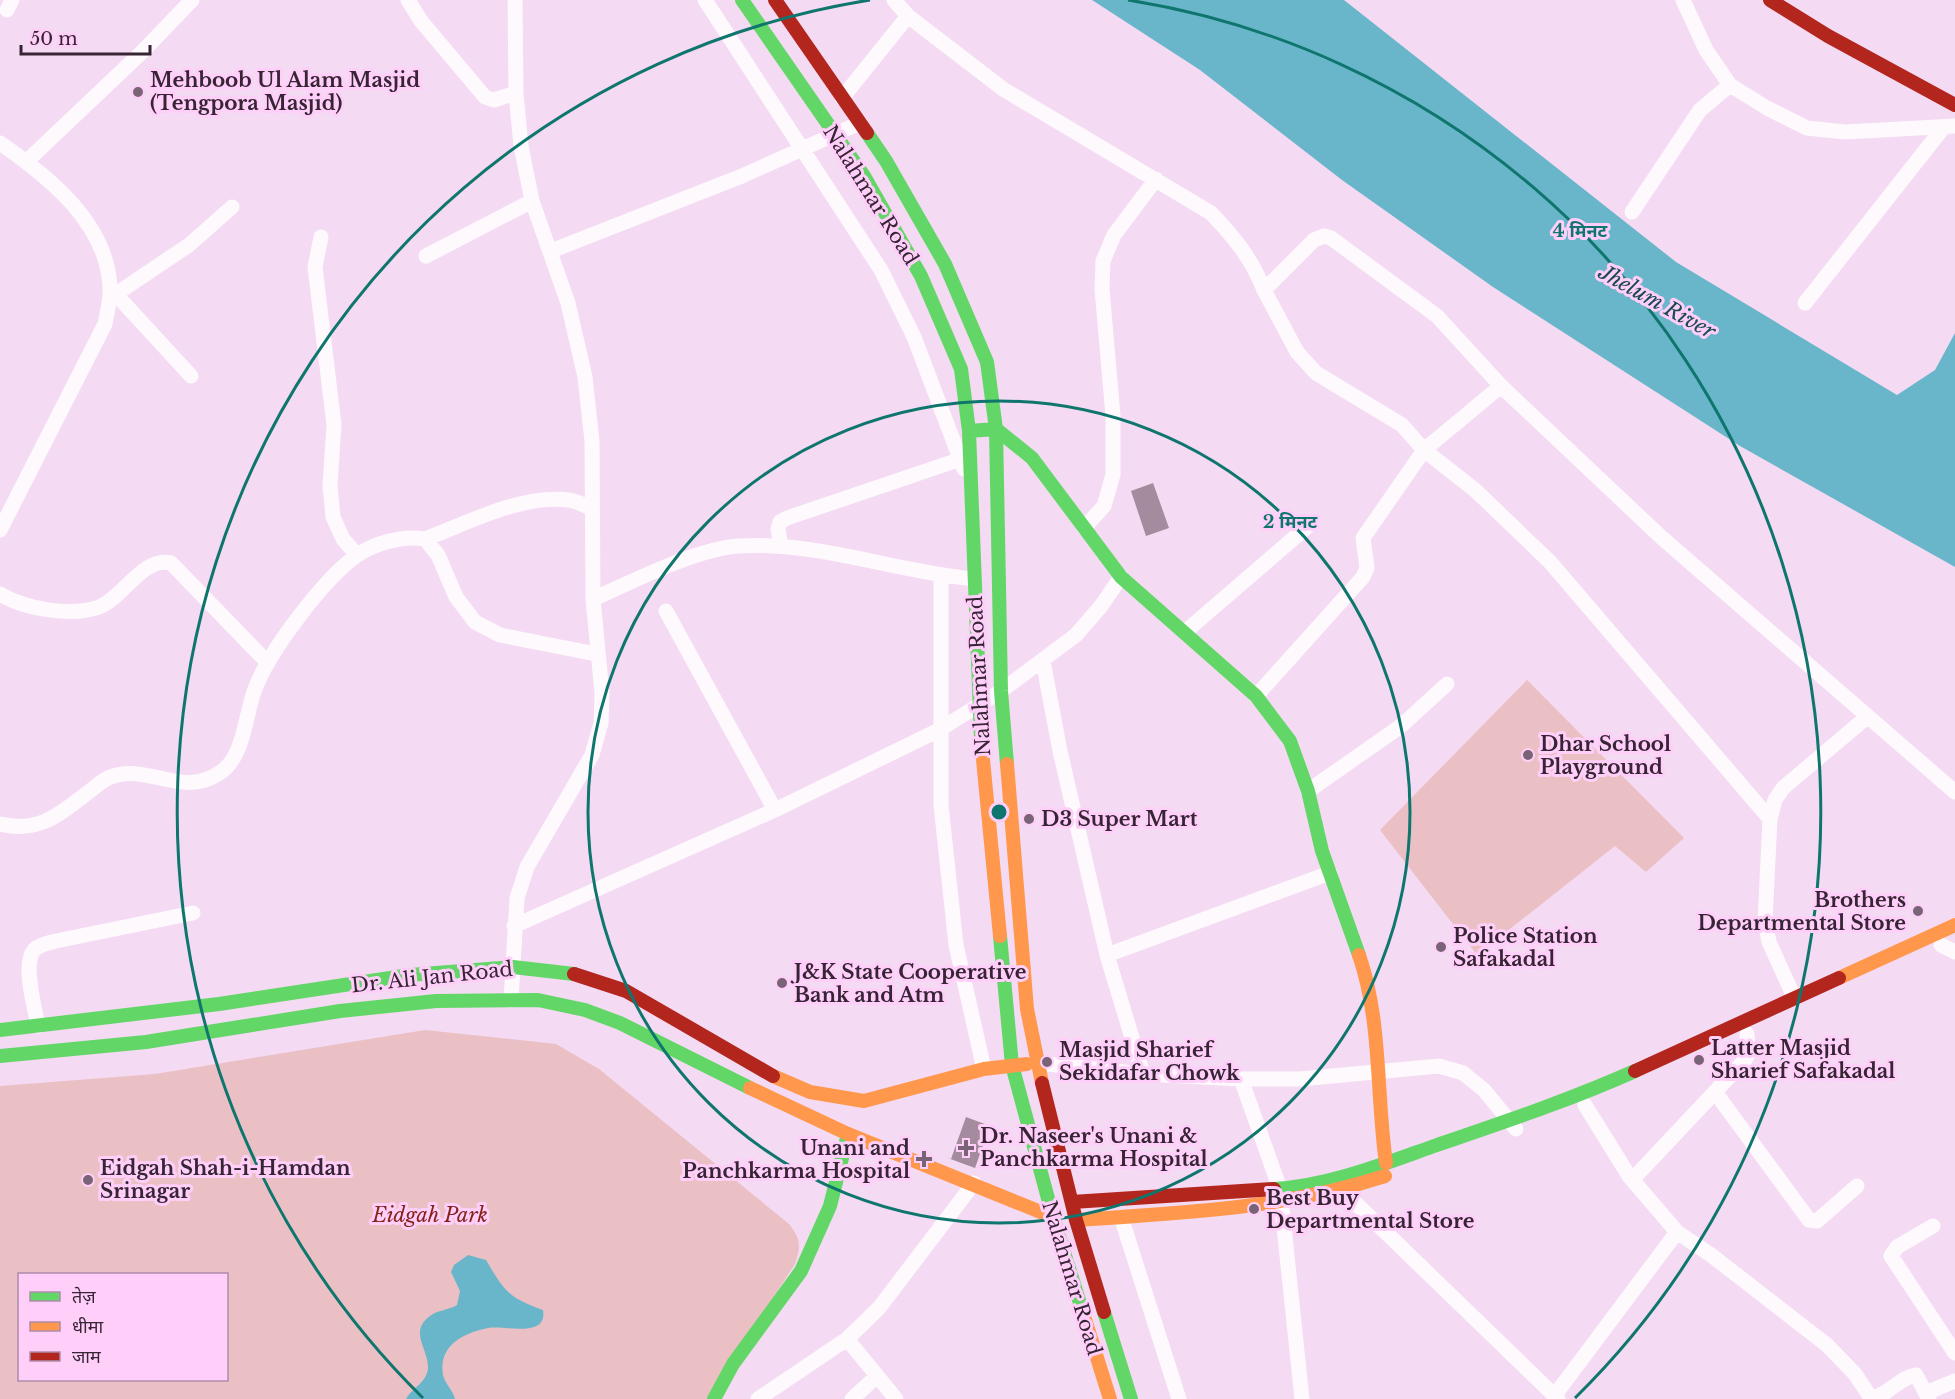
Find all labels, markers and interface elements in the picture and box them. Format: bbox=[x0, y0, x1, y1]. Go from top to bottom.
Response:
scale bar bbox=[21, 18, 150, 56]
text: 50 m bbox=[30, 28, 78, 50]
place label: Mehboob Ul Alam Masjid (Tengpora Masjid) bbox=[150, 68, 420, 115]
marker: Mehboob Ul Alam Masjid (Tengpora Masjid) bbox=[131, 85, 145, 99]
street label: Nalahmar Road bbox=[818, 121, 924, 269]
text: 4 मिनट bbox=[1553, 220, 1608, 242]
water label: Jhelum River bbox=[1593, 259, 1721, 345]
text: 2 मिनट bbox=[1263, 511, 1317, 533]
street label: Nalahmar Road bbox=[963, 595, 995, 757]
place label: Dhar School Playground bbox=[1540, 732, 1671, 779]
marker: Dhar School Playground bbox=[1521, 748, 1535, 762]
centre of rings bbox=[989, 802, 1009, 822]
place label: D3 Super Mart bbox=[1041, 807, 1198, 831]
marker: D3 Super Mart bbox=[1022, 812, 1036, 826]
place label: Brothers Departmental Store bbox=[1697, 888, 1906, 935]
marker: Brothers Departmental Store bbox=[1911, 904, 1925, 918]
place label: Police Station Safakadal bbox=[1453, 924, 1598, 971]
marker: Police Station Safakadal bbox=[1434, 940, 1448, 954]
street label: Dr. Ali Jan Road bbox=[350, 957, 514, 997]
place label: J&K State Cooperative Bank and Atm bbox=[790, 960, 1027, 1007]
marker: J&K State Cooperative Bank and Atm bbox=[775, 976, 789, 990]
place label: Latter Masjid Sharief Safakadal bbox=[1711, 1036, 1895, 1083]
place label: Masjid Sharief Sekidafar Chowk bbox=[1059, 1038, 1240, 1085]
marker: Latter Masjid Sharief Safakadal bbox=[1692, 1053, 1706, 1067]
marker: Masjid Sharief Sekidafar Chowk bbox=[1040, 1055, 1054, 1069]
place label: Dr. Naseer's Unani & Panchkarma Hospital bbox=[980, 1124, 1208, 1171]
place label: Unani and Panchkarma Hospital bbox=[682, 1136, 910, 1183]
marker: Dr. Naseer's Unani & Panchkarma Hospital bbox=[957, 1139, 975, 1157]
marker: Unani and Panchkarma Hospital bbox=[915, 1150, 933, 1168]
place label: Eidgah Shah-i-Hamdan Srinagar bbox=[100, 1156, 351, 1203]
marker: Eidgah Shah-i-Hamdan Srinagar bbox=[81, 1173, 95, 1187]
place label: Best Buy Departmental Store bbox=[1266, 1186, 1475, 1233]
street label: Nalahmar Road bbox=[1037, 1198, 1107, 1358]
marker: Best Buy Departmental Store bbox=[1247, 1202, 1261, 1216]
park label: Eidgah Park bbox=[371, 1203, 488, 1227]
legend bbox=[18, 1273, 228, 1381]
text: तेज़ bbox=[72, 1286, 96, 1308]
text: धीमा bbox=[72, 1316, 103, 1338]
text: जाम bbox=[72, 1346, 102, 1368]

